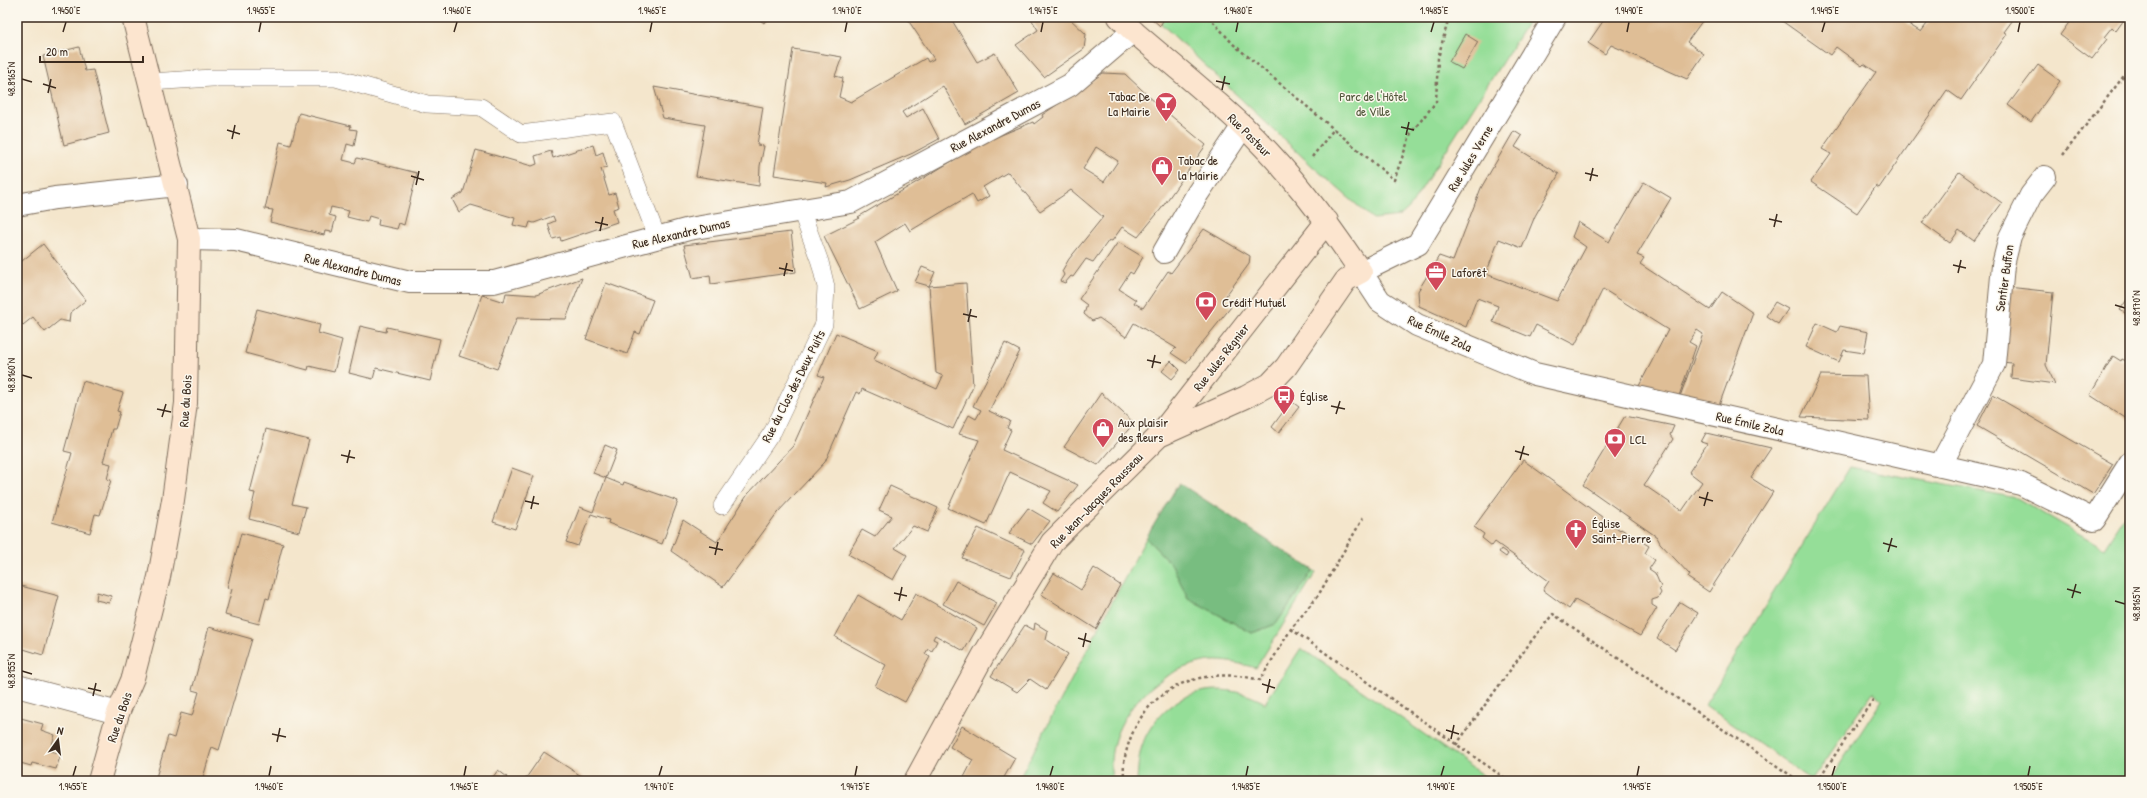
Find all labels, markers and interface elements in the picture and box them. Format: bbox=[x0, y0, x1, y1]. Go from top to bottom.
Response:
text: 1.9450°E bbox=[52, 4, 81, 17]
text: 1.9455°E bbox=[247, 4, 276, 17]
text: 1.9460°E bbox=[443, 4, 472, 17]
text: 1.9465°E bbox=[638, 4, 667, 17]
text: 1.9470°E bbox=[832, 4, 862, 17]
text: 1.9475°E bbox=[1028, 4, 1058, 17]
text: 1.9480°E bbox=[1224, 4, 1253, 17]
text: 1.9485°E bbox=[1420, 4, 1449, 17]
text: 1.9490°E bbox=[1615, 4, 1644, 17]
text: 1.9495°E bbox=[1811, 4, 1839, 17]
text: 1.9500°E bbox=[2005, 4, 2035, 17]
scale bar bbox=[40, 38, 143, 64]
text: 20 m bbox=[46, 43, 68, 60]
text: 48.8165°N bbox=[5, 62, 18, 96]
place label: Tabac De La Mairie bbox=[1108, 87, 1150, 120]
park label: Parc de l'Hôtel de Ville bbox=[1339, 87, 1407, 120]
bar icon: Tabac De La Mairie bbox=[1153, 90, 1179, 123]
street label: Rue Alexandre Dumas bbox=[947, 94, 1043, 156]
street label: Rue Pasteur bbox=[1224, 109, 1276, 161]
street label: Rue Jules Verne bbox=[1443, 121, 1497, 195]
place label: Tabac de la Mairie bbox=[1178, 151, 1218, 184]
shop icon: Tabac de la Mairie bbox=[1149, 154, 1175, 187]
street label: Rue Alexandre Dumas bbox=[630, 213, 732, 253]
street label: Sentier Buffon bbox=[1990, 243, 2018, 313]
street label: Rue Alexandre Dumas bbox=[303, 248, 403, 290]
office icon: Laforêt bbox=[1423, 259, 1449, 292]
place label: Laforêt bbox=[1452, 263, 1487, 281]
bank icon: Crédit Mutuel bbox=[1193, 289, 1219, 322]
text: 48.8170°N bbox=[2130, 290, 2143, 326]
place label: Crédit Mutuel bbox=[1222, 293, 1287, 311]
street label: Rue Émile Zola bbox=[1405, 310, 1475, 356]
street label: Rue Jules Régnier bbox=[1189, 319, 1253, 395]
street label: Rue du Clos des Deux Puits bbox=[757, 327, 829, 445]
text: 48.8160°N bbox=[5, 358, 18, 392]
street label: Rue du Bois bbox=[174, 374, 196, 428]
bus stop icon: Église bbox=[1271, 383, 1297, 416]
place label: Église bbox=[1300, 387, 1328, 405]
street label: Rue Émile Zola bbox=[1714, 406, 1786, 440]
place label: Aux plaisir des fleurs bbox=[1118, 413, 1168, 446]
shop icon: Aux plaisir des fleurs bbox=[1090, 416, 1116, 449]
bank icon: LCL bbox=[1602, 426, 1628, 459]
place label: LCL bbox=[1630, 430, 1647, 448]
street label: Rue Jean-Jacques Rousseau bbox=[1046, 448, 1146, 552]
place label: Église Saint-Pierre bbox=[1592, 514, 1651, 547]
church icon: Église Saint-Pierre bbox=[1563, 517, 1589, 550]
text: 48.8165°N bbox=[2130, 587, 2143, 621]
text: 48.8155°N bbox=[5, 654, 18, 688]
street label: Rue du Bois bbox=[102, 689, 136, 745]
north arrow bbox=[38, 720, 78, 760]
text: N bbox=[56, 723, 65, 738]
text: 1.9455°E bbox=[59, 780, 88, 793]
text: 1.9460°E bbox=[255, 780, 284, 793]
text: 1.9465°E bbox=[450, 780, 479, 793]
text: 1.9470°E bbox=[644, 780, 674, 793]
text: 1.9475°E bbox=[840, 780, 870, 793]
text: 1.9480°E bbox=[1036, 780, 1065, 793]
text: 1.9485°E bbox=[1232, 780, 1261, 793]
text: 1.9490°E bbox=[1427, 780, 1456, 793]
text: 1.9495°E bbox=[1623, 780, 1651, 793]
text: 1.9500°E bbox=[1817, 780, 1847, 793]
text: 1.9505°E bbox=[2013, 780, 2043, 793]

